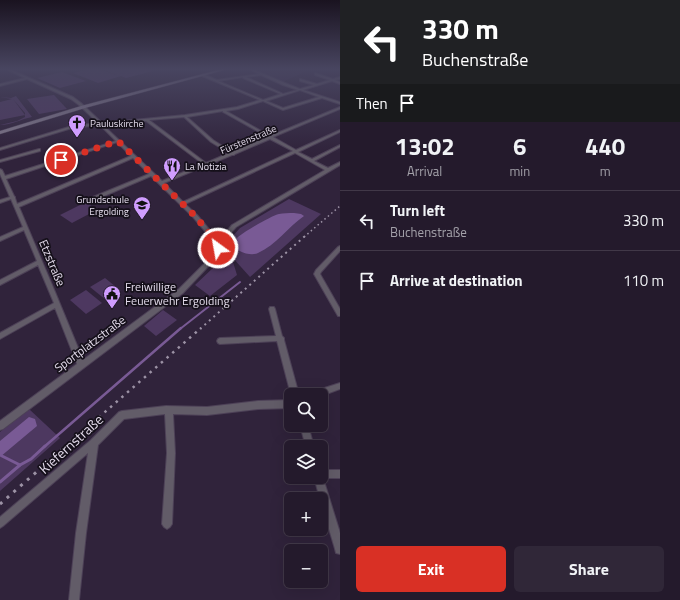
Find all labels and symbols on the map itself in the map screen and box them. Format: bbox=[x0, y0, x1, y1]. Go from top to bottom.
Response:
church icon: Pauluskirche bbox=[67, 113, 87, 138]
place label: Pauluskirche bbox=[90, 116, 144, 131]
street label: Fürstenstraße bbox=[218, 121, 279, 158]
pin bbox=[44, 143, 78, 177]
restaurant icon: La Notizia bbox=[162, 156, 182, 181]
place label: La Notizia bbox=[185, 159, 226, 174]
place label: Grundschule Ergolding bbox=[76, 192, 129, 219]
school or university icon: Grundschule Ergolding bbox=[132, 195, 152, 220]
position arrow bbox=[197, 227, 239, 269]
street label: Etzstraße bbox=[34, 236, 71, 289]
place label: Freiwillige Feuerwehr Ergolding bbox=[125, 277, 230, 310]
public building icon: Freiwillige Feuerwehr Ergolding bbox=[102, 284, 122, 309]
street label: Sportplatzstraße bbox=[50, 310, 129, 377]
street label: Kiefernstraße bbox=[34, 409, 108, 478]

